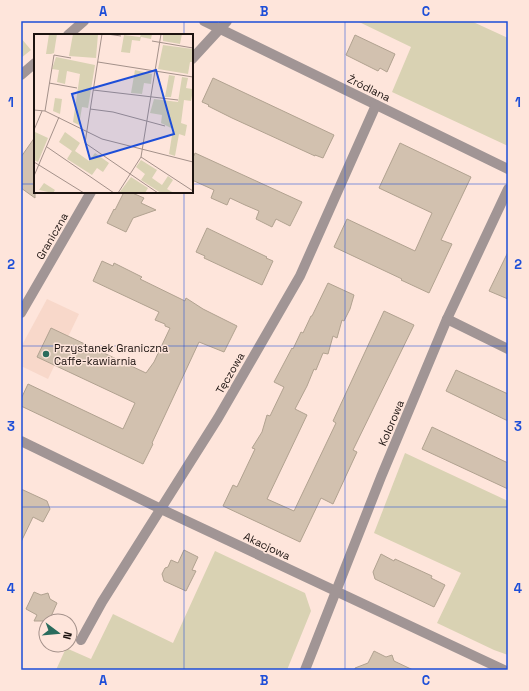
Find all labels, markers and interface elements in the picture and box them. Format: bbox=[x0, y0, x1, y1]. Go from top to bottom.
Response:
text: A bbox=[99, 3, 108, 20]
text: B bbox=[260, 3, 269, 20]
text: C bbox=[422, 3, 430, 20]
inset map bbox=[34, 34, 193, 193]
street label: Źródlana bbox=[345, 72, 393, 105]
text: 1 bbox=[8, 94, 14, 111]
text: 1 bbox=[515, 94, 521, 111]
street label: Graniczna bbox=[33, 209, 71, 262]
text: 2 bbox=[7, 256, 15, 273]
text: 2 bbox=[514, 256, 522, 273]
place label: Przystanek Graniczna Caffe-kawiarnia bbox=[54, 341, 169, 368]
marker: Przystanek Graniczna Caffe-kawiarnia bbox=[41, 349, 51, 359]
street label: Tęczowa bbox=[213, 349, 248, 396]
street label: Kolorowa bbox=[375, 397, 407, 448]
text: 3 bbox=[7, 418, 15, 435]
text: 3 bbox=[514, 418, 522, 435]
street label: Akacjowa bbox=[241, 529, 293, 563]
text: 4 bbox=[7, 580, 15, 597]
text: 4 bbox=[514, 580, 522, 597]
north arrow bbox=[38, 613, 78, 653]
text: N bbox=[60, 630, 75, 641]
text: A bbox=[99, 672, 108, 689]
text: B bbox=[260, 672, 269, 689]
text: C bbox=[422, 672, 430, 689]

